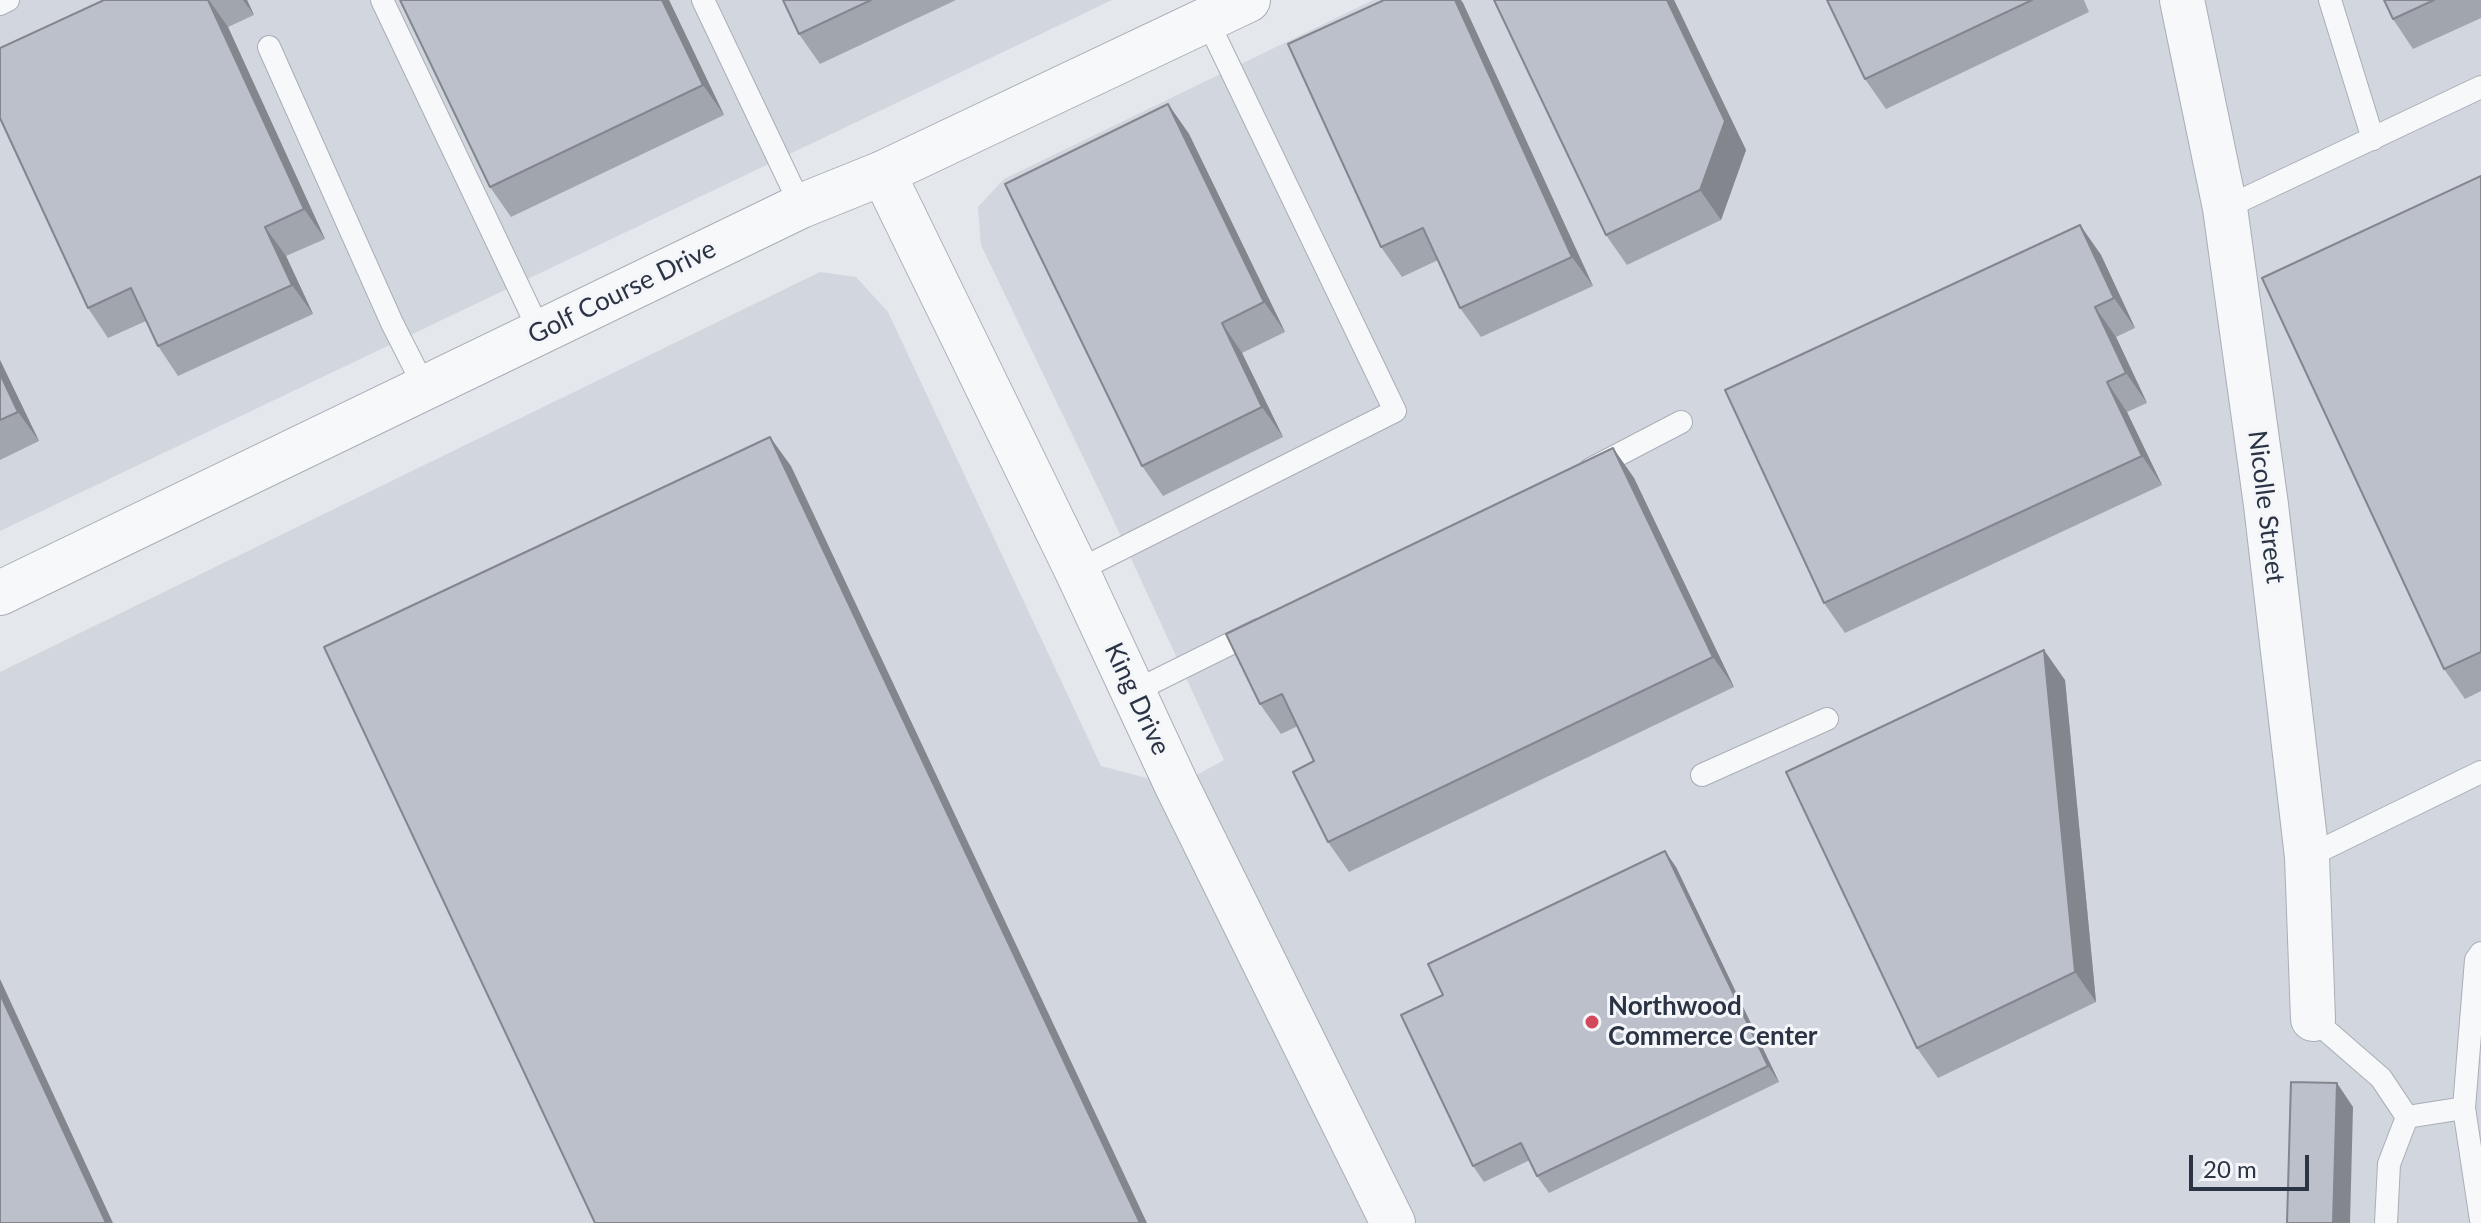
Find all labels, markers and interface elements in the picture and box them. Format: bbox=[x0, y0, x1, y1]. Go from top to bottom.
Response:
street label: Golf Course Drive bbox=[523, 233, 721, 351]
street label: Nicolle Street bbox=[2241, 429, 2291, 585]
street label: King Drive bbox=[1097, 638, 1177, 760]
place label: Northwood Commerce Center bbox=[1608, 991, 1818, 1052]
marker: Northwood Commerce Center bbox=[1583, 1013, 1601, 1031]
scale bar bbox=[2193, 1139, 2313, 1189]
text: 20 m bbox=[2203, 1154, 2257, 1183]

